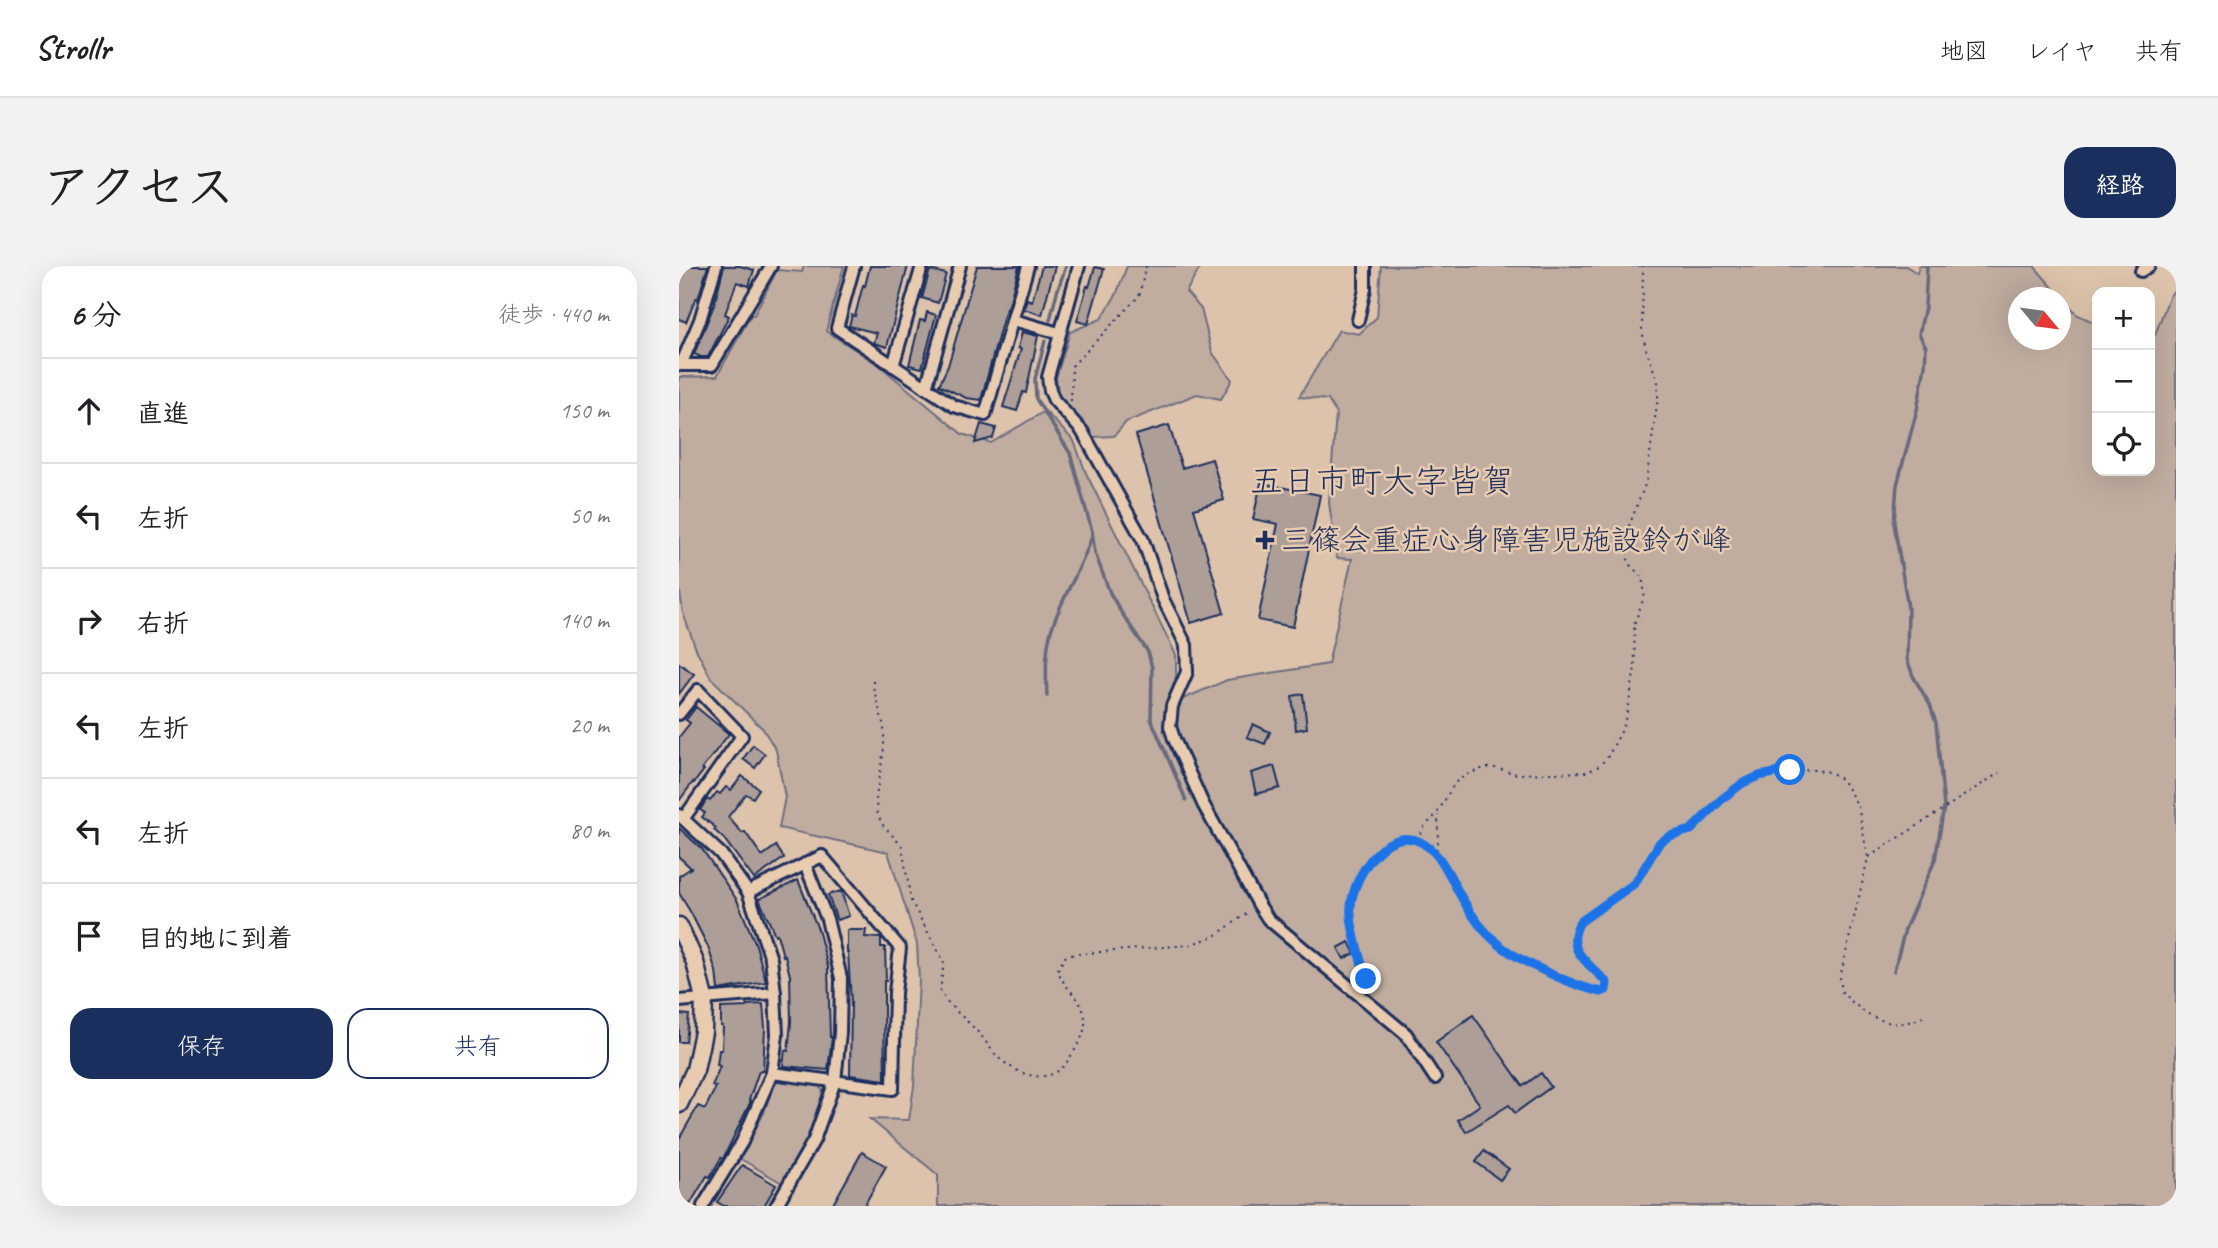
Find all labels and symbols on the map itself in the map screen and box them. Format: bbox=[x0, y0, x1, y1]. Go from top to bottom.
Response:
north arrow bbox=[2008, 287, 2071, 350]
district label: 五日市町大字皆賀 bbox=[1250, 460, 1514, 502]
place label: 三篠会重症心身障害児施設鈴が峰 bbox=[1281, 521, 1731, 559]
marker: 三篠会重症心身障害児施設鈴が峰 bbox=[1255, 530, 1275, 550]
route start bbox=[1774, 754, 1805, 785]
route end bbox=[1350, 963, 1381, 994]

